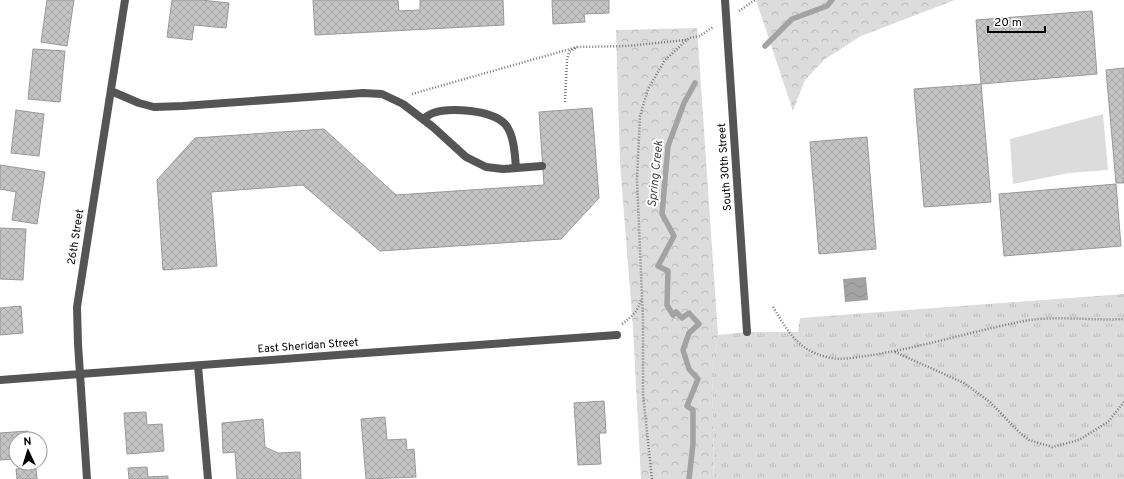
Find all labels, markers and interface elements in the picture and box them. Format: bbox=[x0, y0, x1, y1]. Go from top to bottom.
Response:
scale bar bbox=[988, 8, 1045, 34]
text: 20 m bbox=[994, 15, 1022, 31]
street label: South 30th Street bbox=[715, 123, 735, 211]
water label: Spring Creek bbox=[645, 139, 668, 208]
street label: 26th Street bbox=[65, 208, 87, 266]
street label: East Sheridan Street bbox=[257, 335, 359, 357]
north arrow bbox=[8, 431, 48, 471]
text: N bbox=[23, 435, 32, 449]

